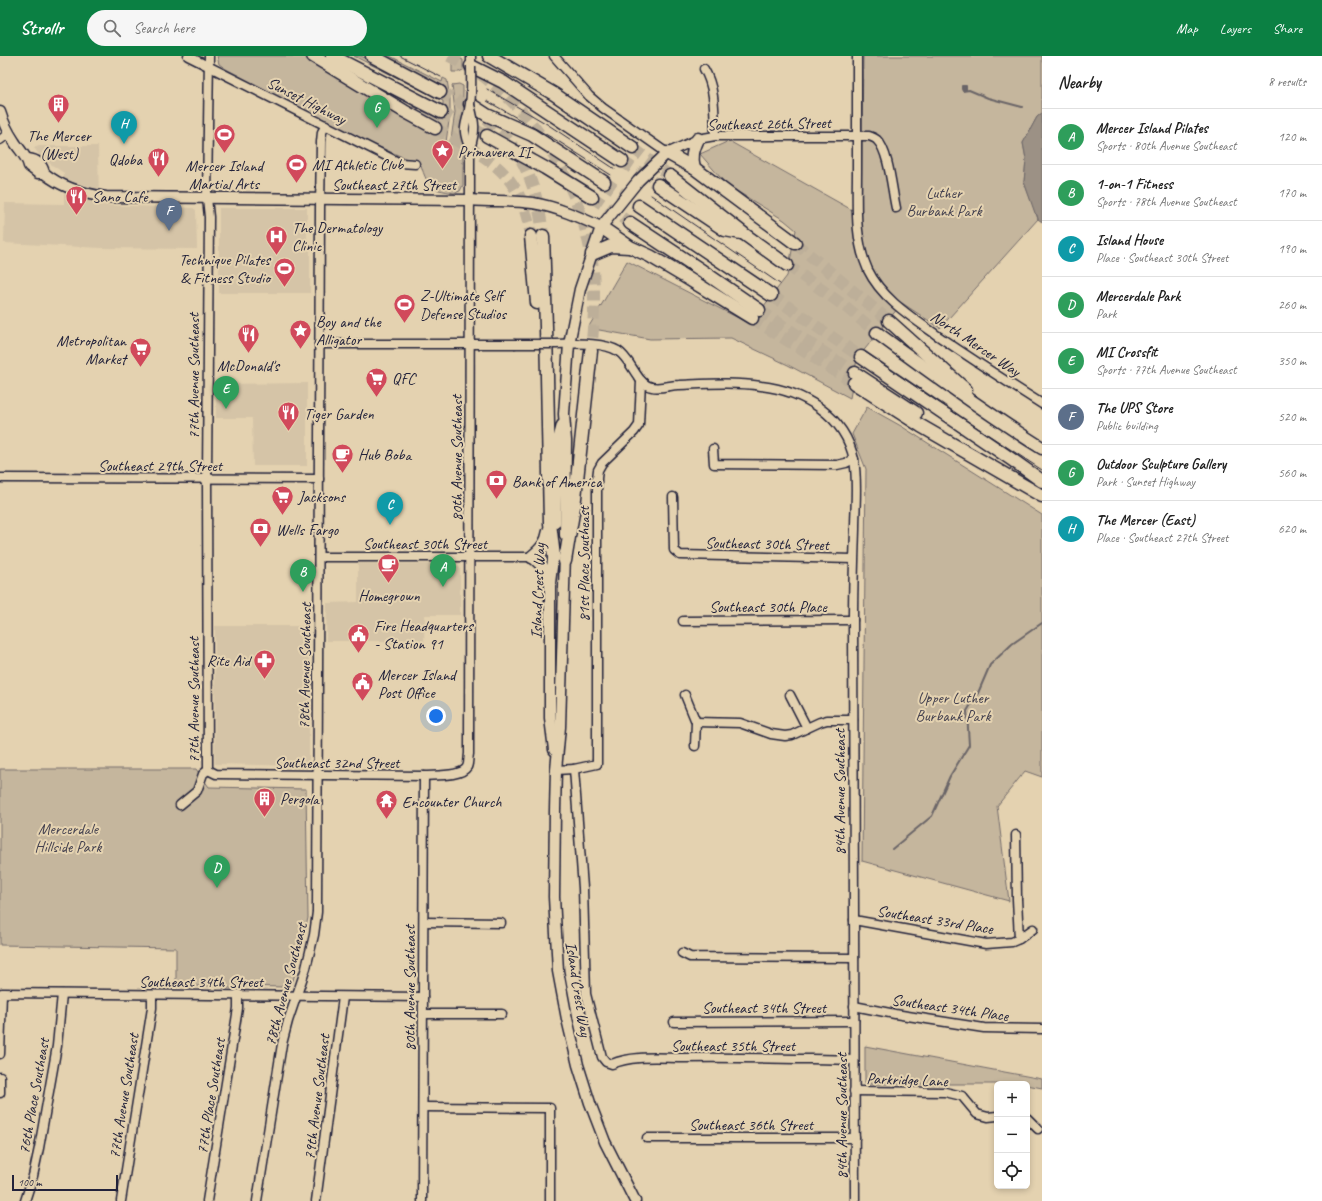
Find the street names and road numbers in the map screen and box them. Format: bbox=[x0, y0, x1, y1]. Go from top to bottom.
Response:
street label: Sunset Highway bbox=[264, 73, 351, 130]
street label: Southeast 26th Street bbox=[707, 113, 833, 135]
street label: Southeast 27th Street bbox=[332, 175, 458, 195]
street label: North Mercer Way bbox=[927, 306, 1025, 382]
street label: 77th Avenue Southeast bbox=[184, 311, 204, 439]
street label: 80th Avenue Southeast bbox=[447, 393, 467, 521]
street label: Southeast 29th Street bbox=[98, 456, 224, 476]
street label: 81st Place Southeast bbox=[574, 505, 594, 622]
street label: Southeast 30th Street bbox=[705, 533, 831, 555]
street label: Southeast 30th Street bbox=[363, 534, 489, 554]
street label: Island Crest Way bbox=[526, 541, 550, 639]
street label: Southeast 30th Place bbox=[709, 597, 828, 617]
street label: 78th Avenue Southeast bbox=[294, 601, 316, 729]
street label: 77th Avenue Southeast bbox=[184, 635, 204, 763]
street label: 84th Avenue Southeast bbox=[830, 727, 850, 855]
street label: Southeast 32nd Street bbox=[275, 753, 401, 773]
street label: Southeast 33rd Place bbox=[876, 901, 996, 939]
street label: 78th Avenue Southeast bbox=[260, 919, 312, 1048]
street label: 80th Avenue Southeast bbox=[400, 923, 420, 1051]
street label: Island Crest Way bbox=[561, 940, 596, 1039]
street label: Southeast 34th Street bbox=[139, 972, 265, 992]
street label: Southeast 34th Place bbox=[890, 990, 1011, 1026]
street label: Southeast 34th Street bbox=[702, 998, 828, 1018]
street label: 77th Avenue Southeast bbox=[104, 1031, 144, 1160]
street label: 79th Avenue Southeast bbox=[299, 1032, 335, 1161]
street label: 76th Place Southeast bbox=[14, 1035, 54, 1156]
street label: 77th Place Southeast bbox=[192, 1035, 230, 1156]
street label: Southeast 35th Street bbox=[671, 1036, 797, 1056]
street label: 84th Avenue Southeast bbox=[832, 1051, 852, 1179]
street label: Parkridge Lane bbox=[866, 1069, 950, 1091]
street label: Southeast 36th Street bbox=[689, 1115, 815, 1135]

